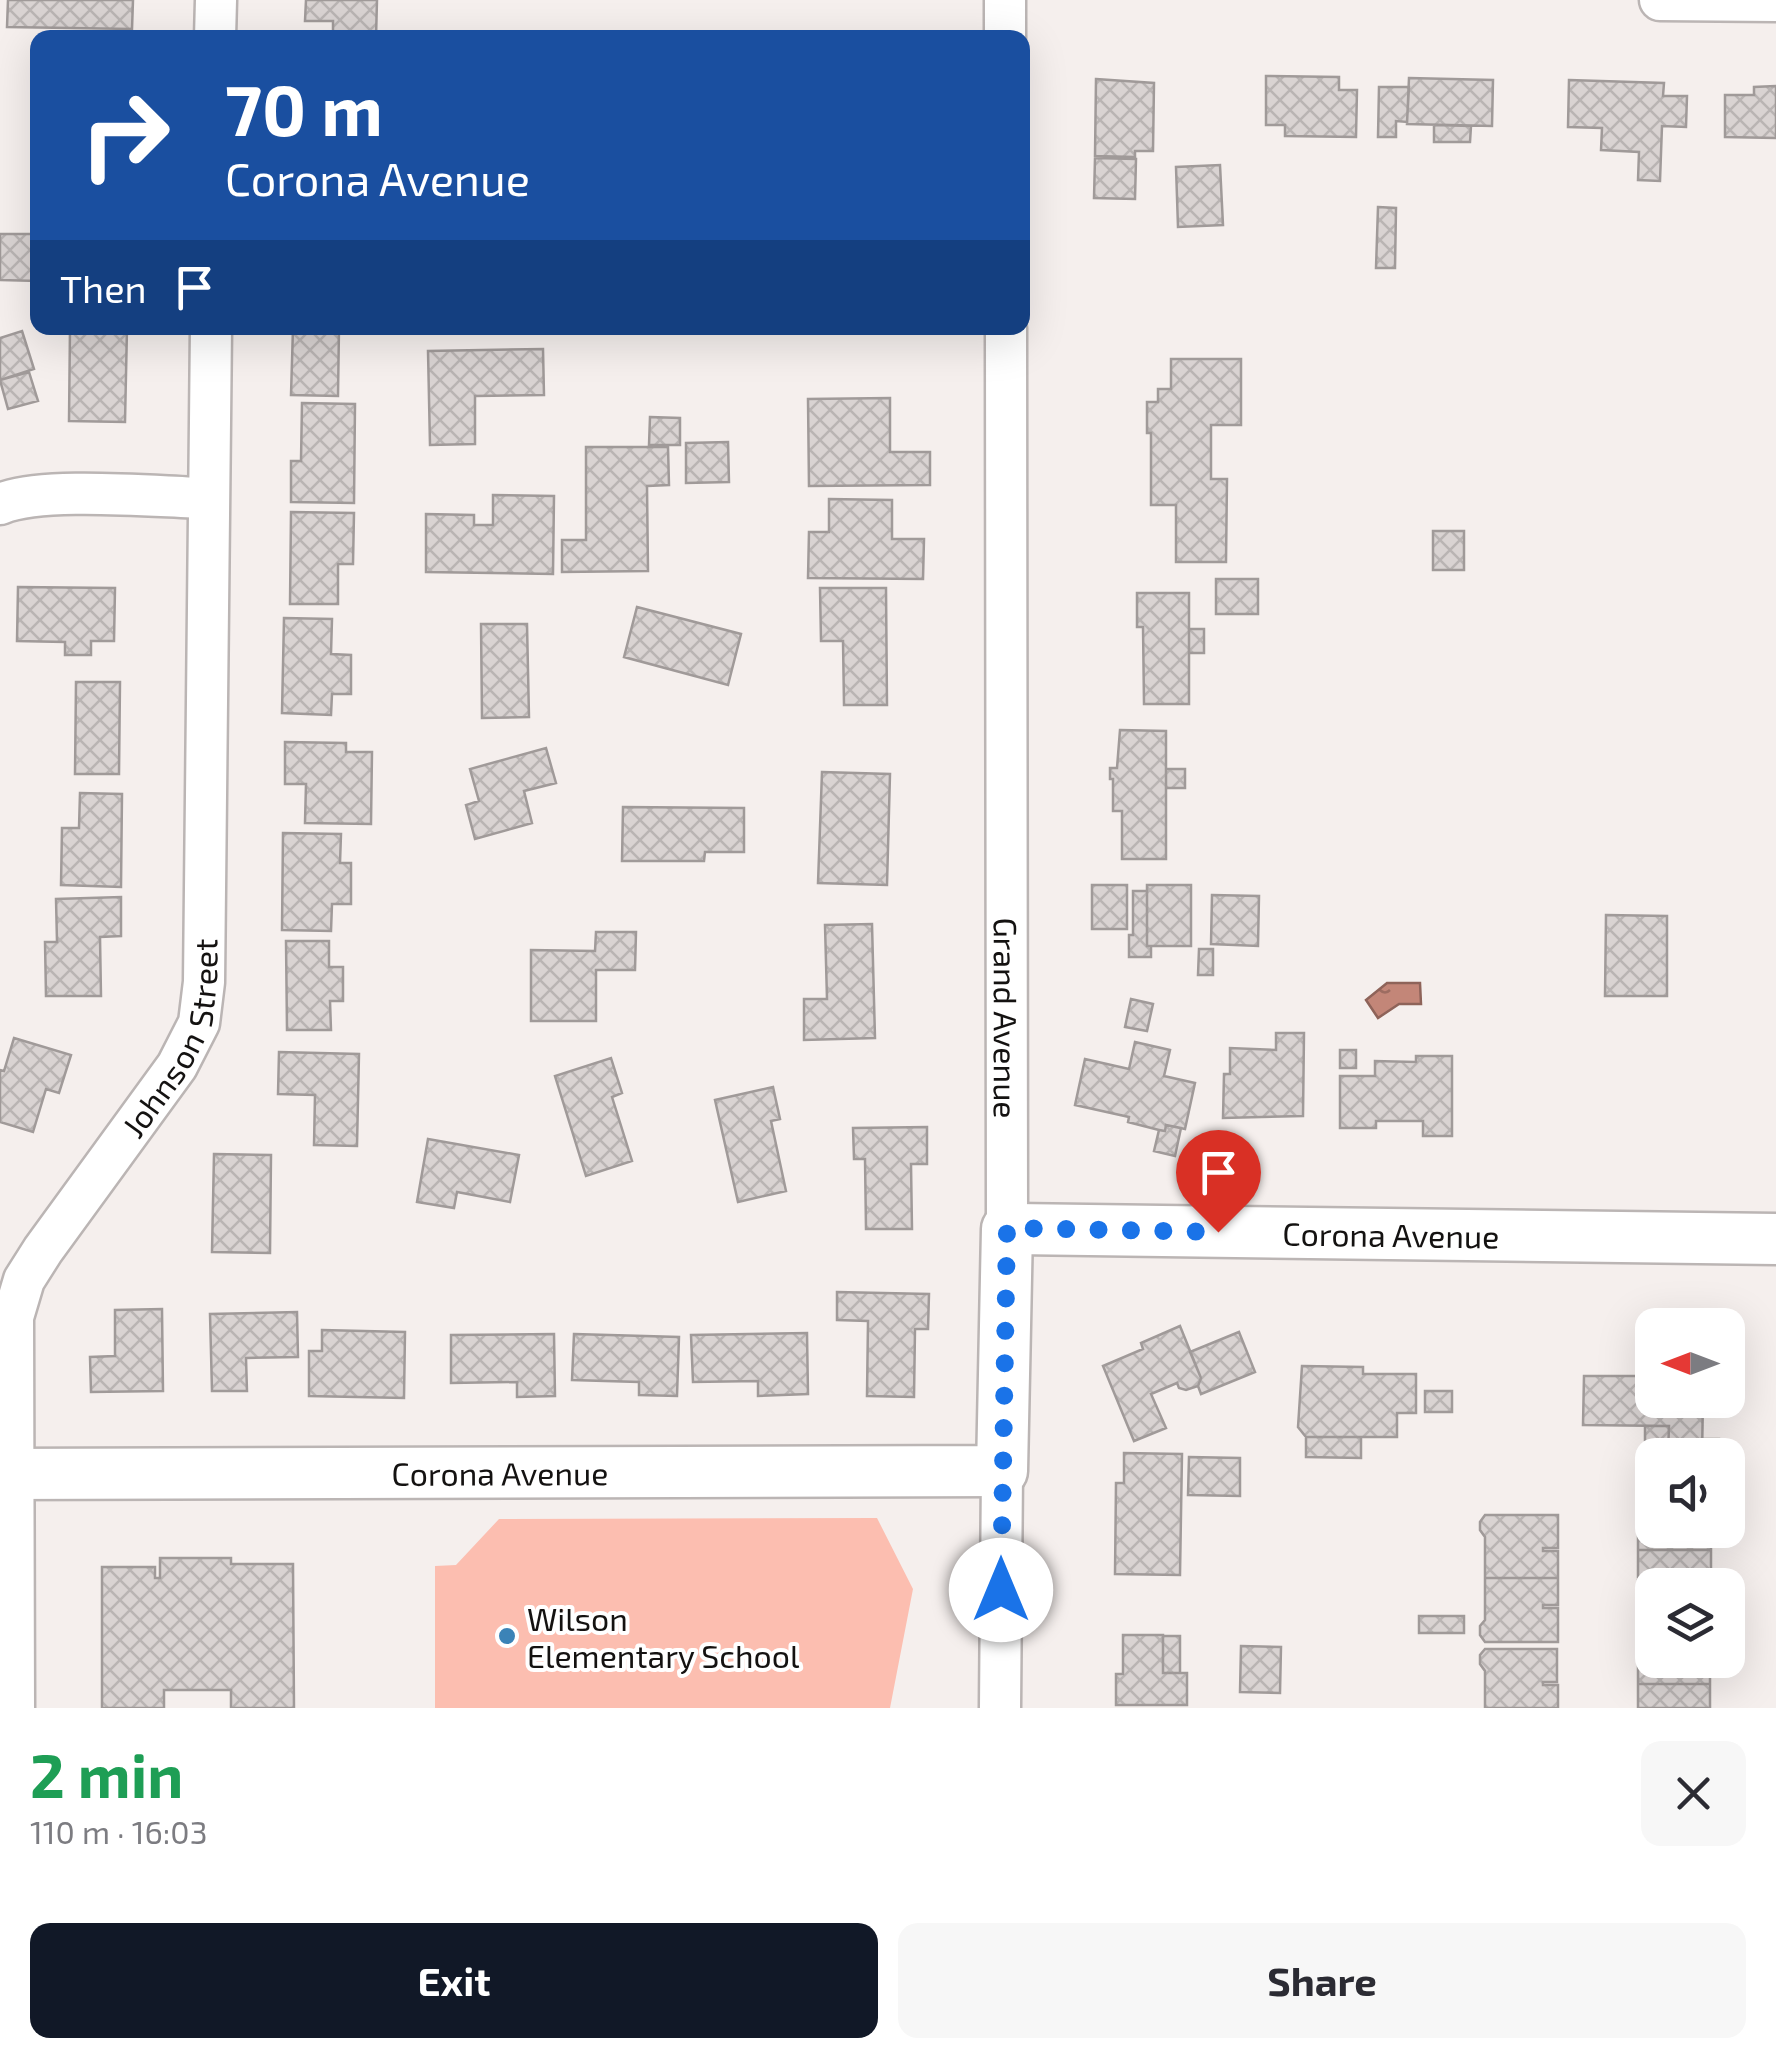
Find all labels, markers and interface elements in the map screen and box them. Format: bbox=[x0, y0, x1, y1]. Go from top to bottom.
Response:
text: 70 m bbox=[225, 66, 383, 150]
icon: right bbox=[60, 70, 190, 200]
text: Corona Avenue bbox=[225, 151, 530, 205]
icon: arrive bbox=[167, 260, 222, 315]
text: Then bbox=[60, 265, 147, 311]
street label: Grand Avenue bbox=[988, 917, 1026, 1119]
street label: Johnson Street bbox=[113, 938, 223, 1144]
pin bbox=[1176, 1130, 1261, 1233]
icon: arrive bbox=[1191, 1145, 1246, 1200]
street label: Corona Avenue bbox=[1282, 1214, 1500, 1254]
north arrow bbox=[1635, 1308, 1745, 1418]
map controls bbox=[1635, 1308, 1745, 1678]
button: sound bbox=[1635, 1438, 1745, 1548]
street label: Corona Avenue bbox=[392, 1453, 608, 1492]
position arrow bbox=[949, 1538, 1053, 1642]
button: layers bbox=[1635, 1568, 1745, 1678]
place label: Wilson Elementary School bbox=[527, 1599, 800, 1674]
marker: Wilson Elementary School bbox=[496, 1625, 518, 1647]
text: 2 min bbox=[30, 1738, 183, 1810]
button: close bbox=[1641, 1741, 1746, 1846]
text: 110 m · 16:03 bbox=[30, 1812, 207, 1850]
button: Exit bbox=[30, 1923, 878, 2038]
button: Share bbox=[898, 1923, 1746, 2038]

